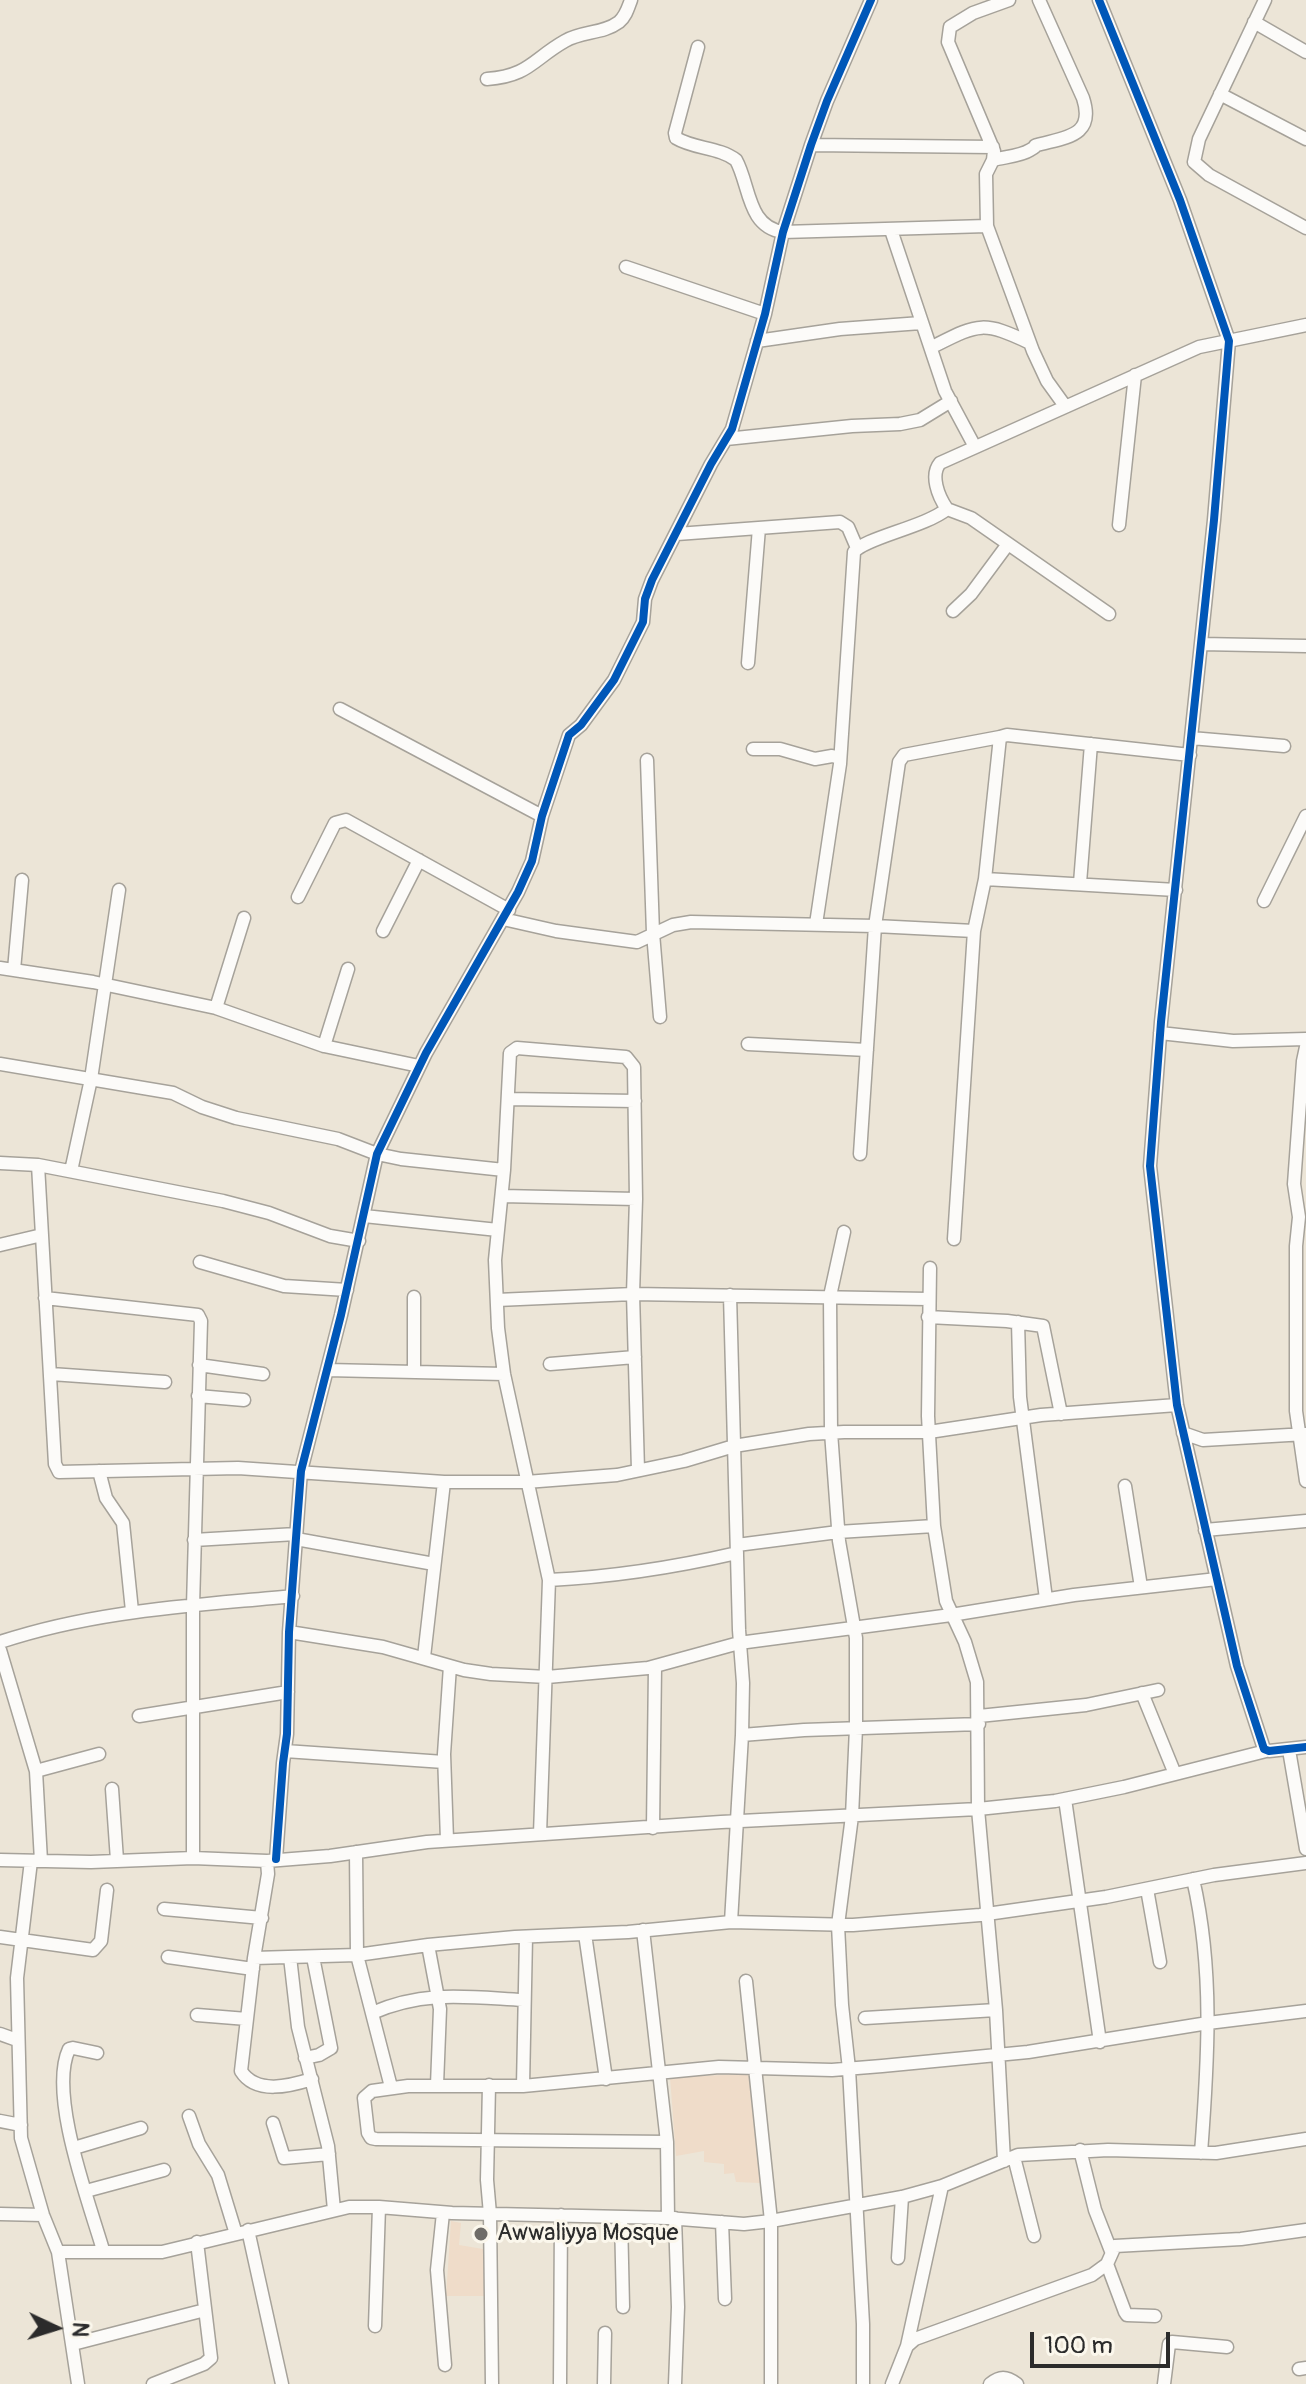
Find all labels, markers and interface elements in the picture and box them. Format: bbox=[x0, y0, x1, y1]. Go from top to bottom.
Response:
place label: Awwaliyya Mosque bbox=[497, 2220, 678, 2248]
marker: Awwaliyya Mosque bbox=[472, 2225, 490, 2243]
north arrow bbox=[16, 2288, 96, 2368]
scale bar bbox=[1034, 2316, 1174, 2366]
text: N bbox=[65, 2321, 94, 2338]
text: 100 m bbox=[1044, 2331, 1113, 2360]

